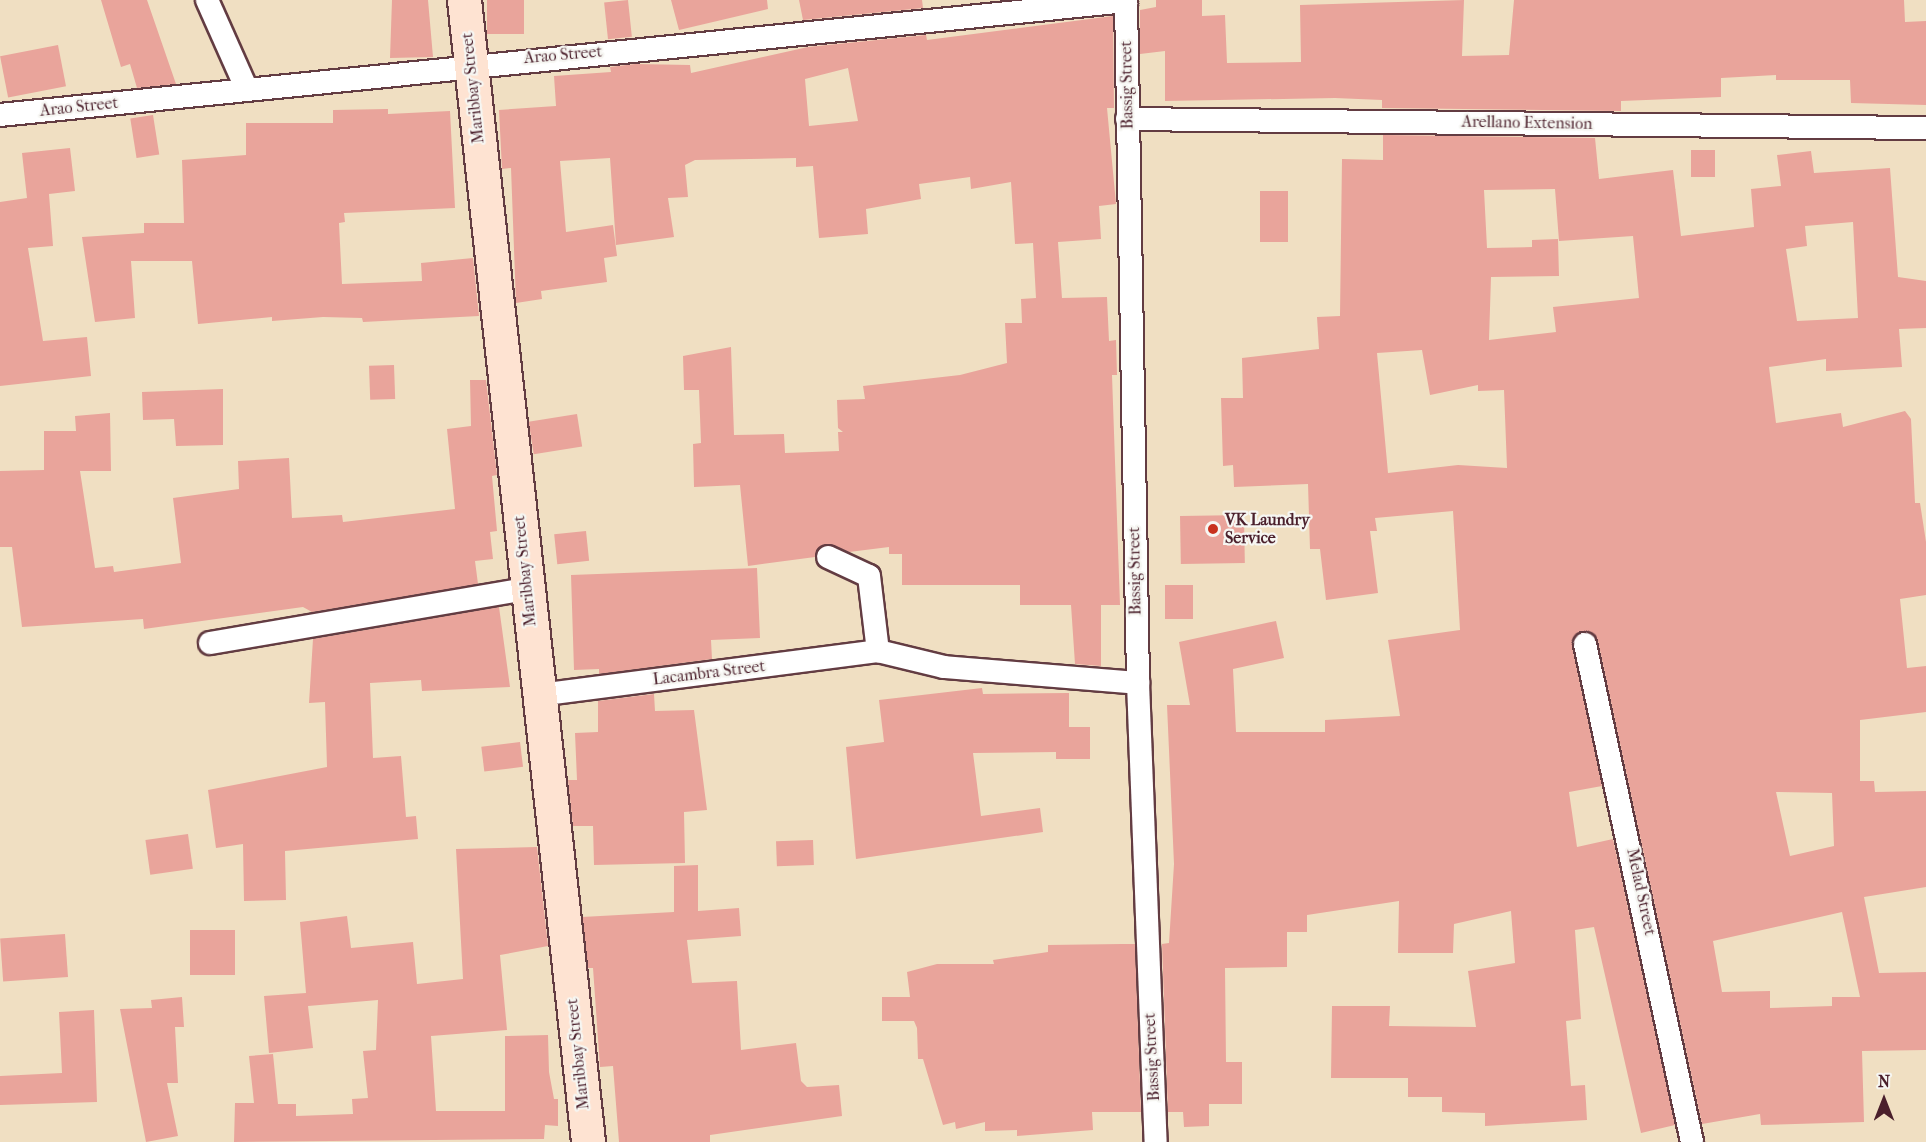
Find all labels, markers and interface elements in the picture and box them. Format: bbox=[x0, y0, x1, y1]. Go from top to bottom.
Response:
street label: Maribbay Street bbox=[458, 32, 488, 144]
street label: Bassig Street bbox=[1117, 41, 1137, 129]
street label: Arao Street bbox=[523, 42, 603, 68]
street label: Arao Street bbox=[39, 93, 119, 121]
street label: Arellano Extension bbox=[1461, 112, 1593, 134]
place label: VK Laundry Service bbox=[1225, 510, 1310, 548]
street label: Maribbay Street bbox=[510, 515, 540, 627]
marker: VK Laundry Service bbox=[1206, 522, 1220, 536]
street label: Bassig Street bbox=[1125, 527, 1145, 615]
street label: Lacambra Street bbox=[652, 657, 766, 689]
street label: Melad Street bbox=[1622, 847, 1660, 937]
street label: Maribbay Street bbox=[563, 998, 593, 1110]
street label: Bassig Street bbox=[1140, 1012, 1164, 1102]
north arrow bbox=[1854, 1070, 1914, 1130]
text: N bbox=[1878, 1072, 1890, 1091]

